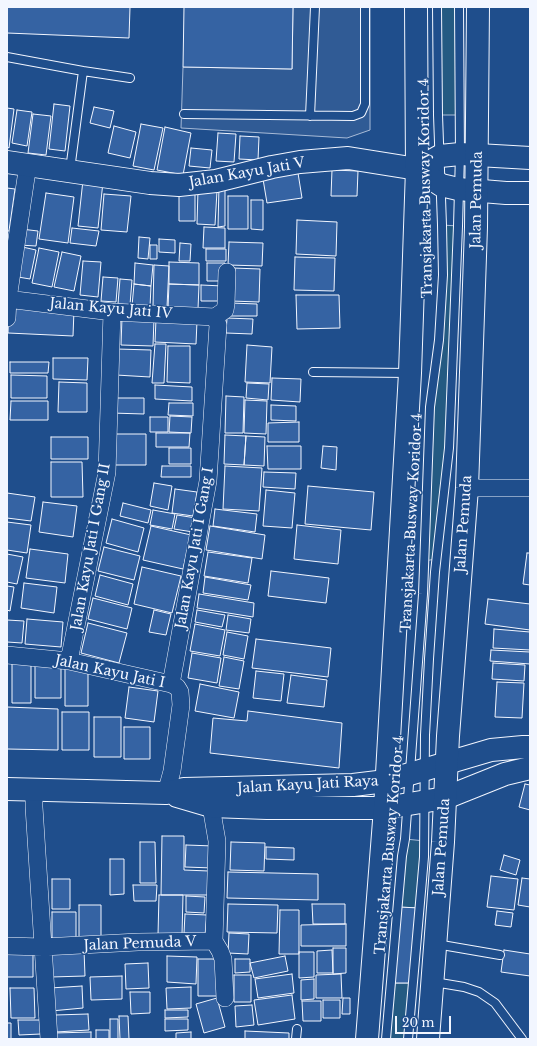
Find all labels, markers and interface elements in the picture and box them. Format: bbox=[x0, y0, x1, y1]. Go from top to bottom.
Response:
street label: Transjakarta Busway Koridor 4 bbox=[416, 78, 436, 298]
street label: Jalan Pemuda bbox=[468, 151, 486, 249]
street label: Jalan Kayu Jati V bbox=[188, 155, 306, 191]
street label: Jalan Kayu Jati IV bbox=[49, 295, 173, 323]
street label: Transjakarta Busway Koridor 4 bbox=[398, 413, 426, 633]
street label: Jalan Kayu Jati I Gang II bbox=[68, 462, 114, 632]
street label: Jalan Kayu Jati I Gang I bbox=[172, 466, 218, 630]
street label: Jalan Pemuda bbox=[452, 475, 476, 573]
street label: Jalan Kayu Jati I bbox=[53, 652, 167, 692]
street label: Transjakarta Busway Koridor 4 bbox=[372, 735, 408, 955]
street label: Jalan Kayu Jati Raya bbox=[237, 773, 379, 797]
street label: Jalan Pemuda bbox=[430, 798, 454, 896]
street label: Jalan Pemuda V bbox=[83, 934, 197, 954]
scale bar bbox=[397, 1008, 453, 1034]
text: 20 m bbox=[402, 1015, 434, 1030]

